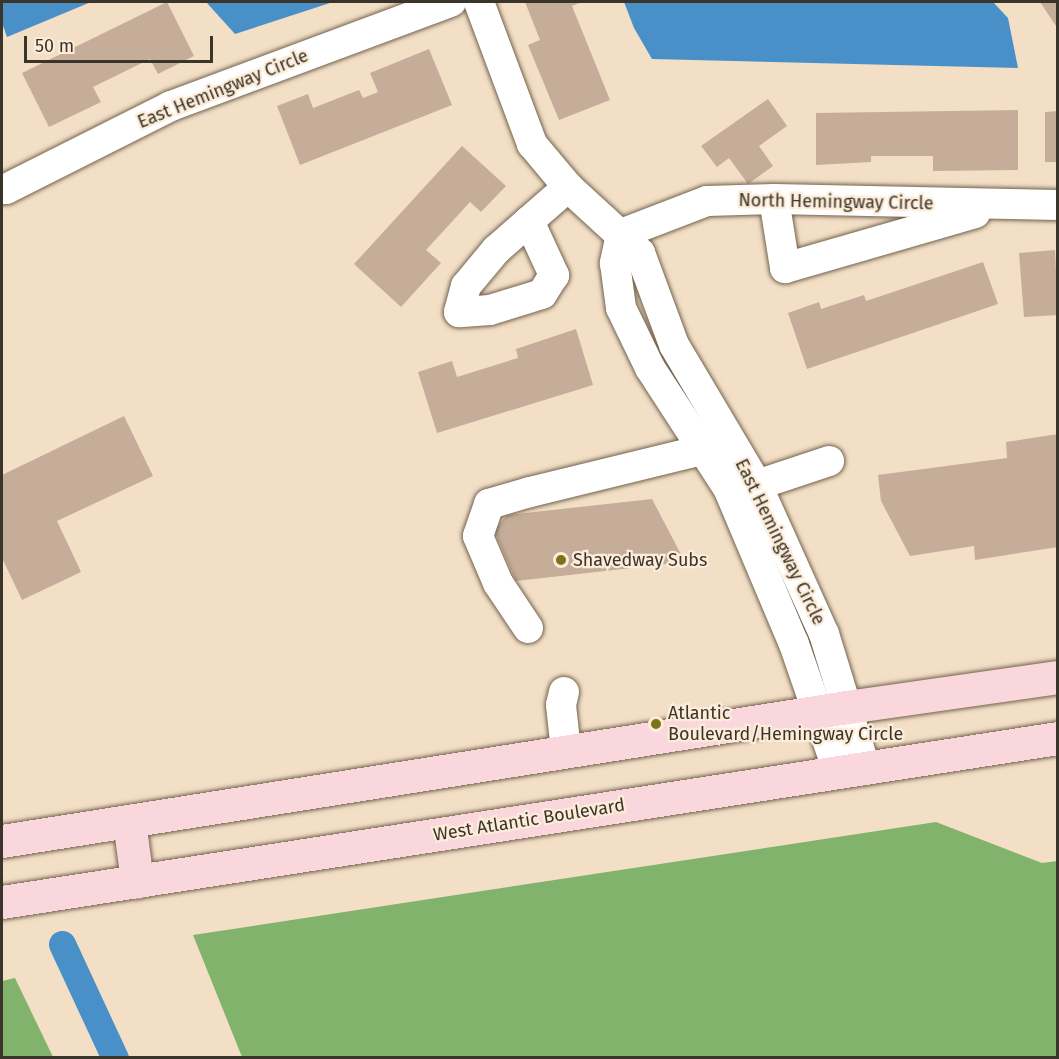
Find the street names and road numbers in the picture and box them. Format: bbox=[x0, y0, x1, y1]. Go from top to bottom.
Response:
street label: East Hemingway Circle bbox=[135, 45, 311, 133]
street label: North Hemingway Circle bbox=[738, 189, 934, 215]
street label: East Hemingway Circle bbox=[730, 455, 830, 629]
street label: West Atlantic Boulevard bbox=[432, 794, 626, 846]

